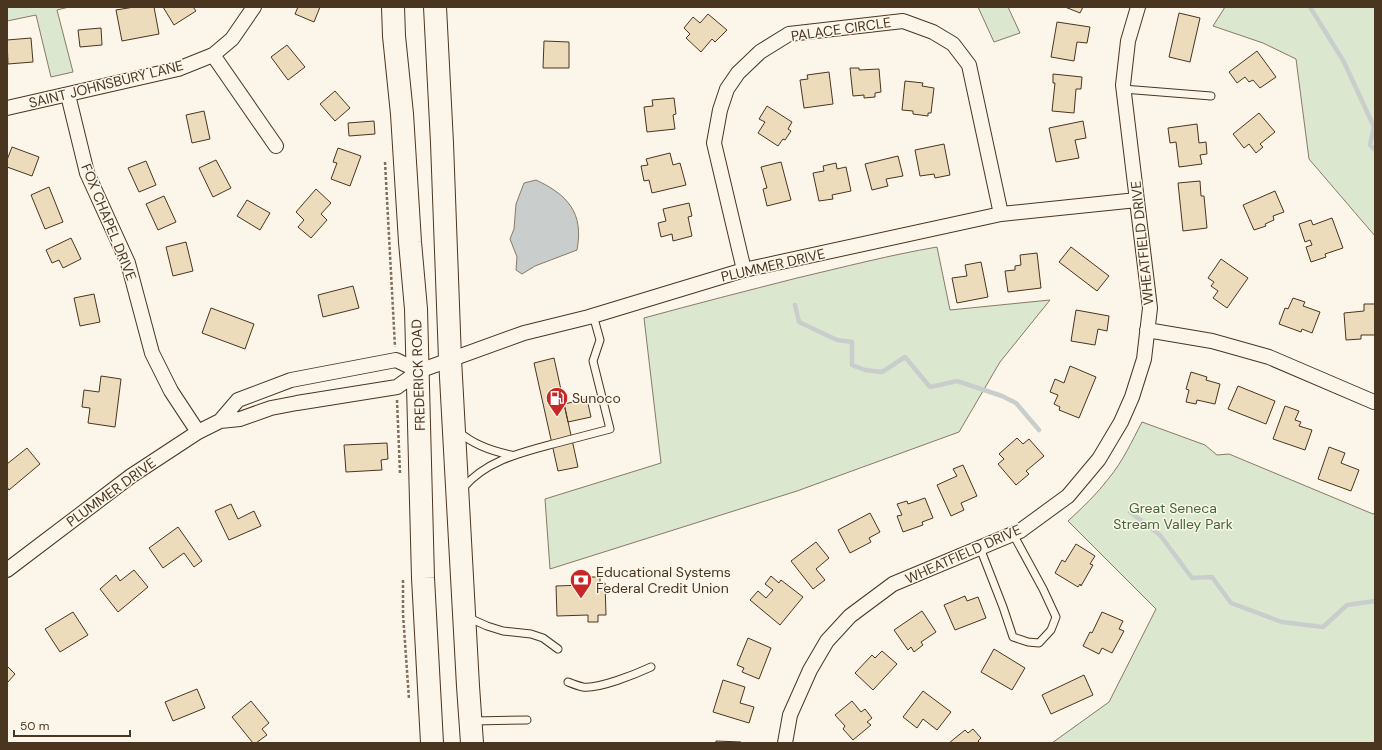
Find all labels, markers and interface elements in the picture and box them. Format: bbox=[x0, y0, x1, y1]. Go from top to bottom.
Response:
street label: PALACE CIRCLE bbox=[790, 13, 892, 45]
street label: SAINT JOHNSBURY LANE bbox=[27, 56, 185, 112]
street label: FOX CHAPEL DRIVE bbox=[77, 161, 141, 283]
street label: WHEATFIELD DRIVE bbox=[1127, 180, 1157, 306]
street label: PLUMMER DRIVE bbox=[719, 244, 827, 286]
street label: FREDERICK ROAD bbox=[407, 319, 429, 431]
fuel station icon: Sunoco bbox=[544, 385, 570, 418]
place label: Sunoco bbox=[572, 389, 621, 407]
street label: PLUMMER DRIVE bbox=[63, 453, 159, 531]
park label: Great Seneca Stream Valley Park bbox=[1113, 499, 1233, 533]
street label: WHEATFIELD DRIVE bbox=[902, 520, 1024, 588]
place label: Educational Systems Federal Credit Union bbox=[596, 563, 731, 597]
bank icon: Educational Systems Federal Credit Union bbox=[568, 567, 594, 600]
scale bar bbox=[14, 712, 130, 738]
text: 50 m bbox=[20, 718, 49, 734]

